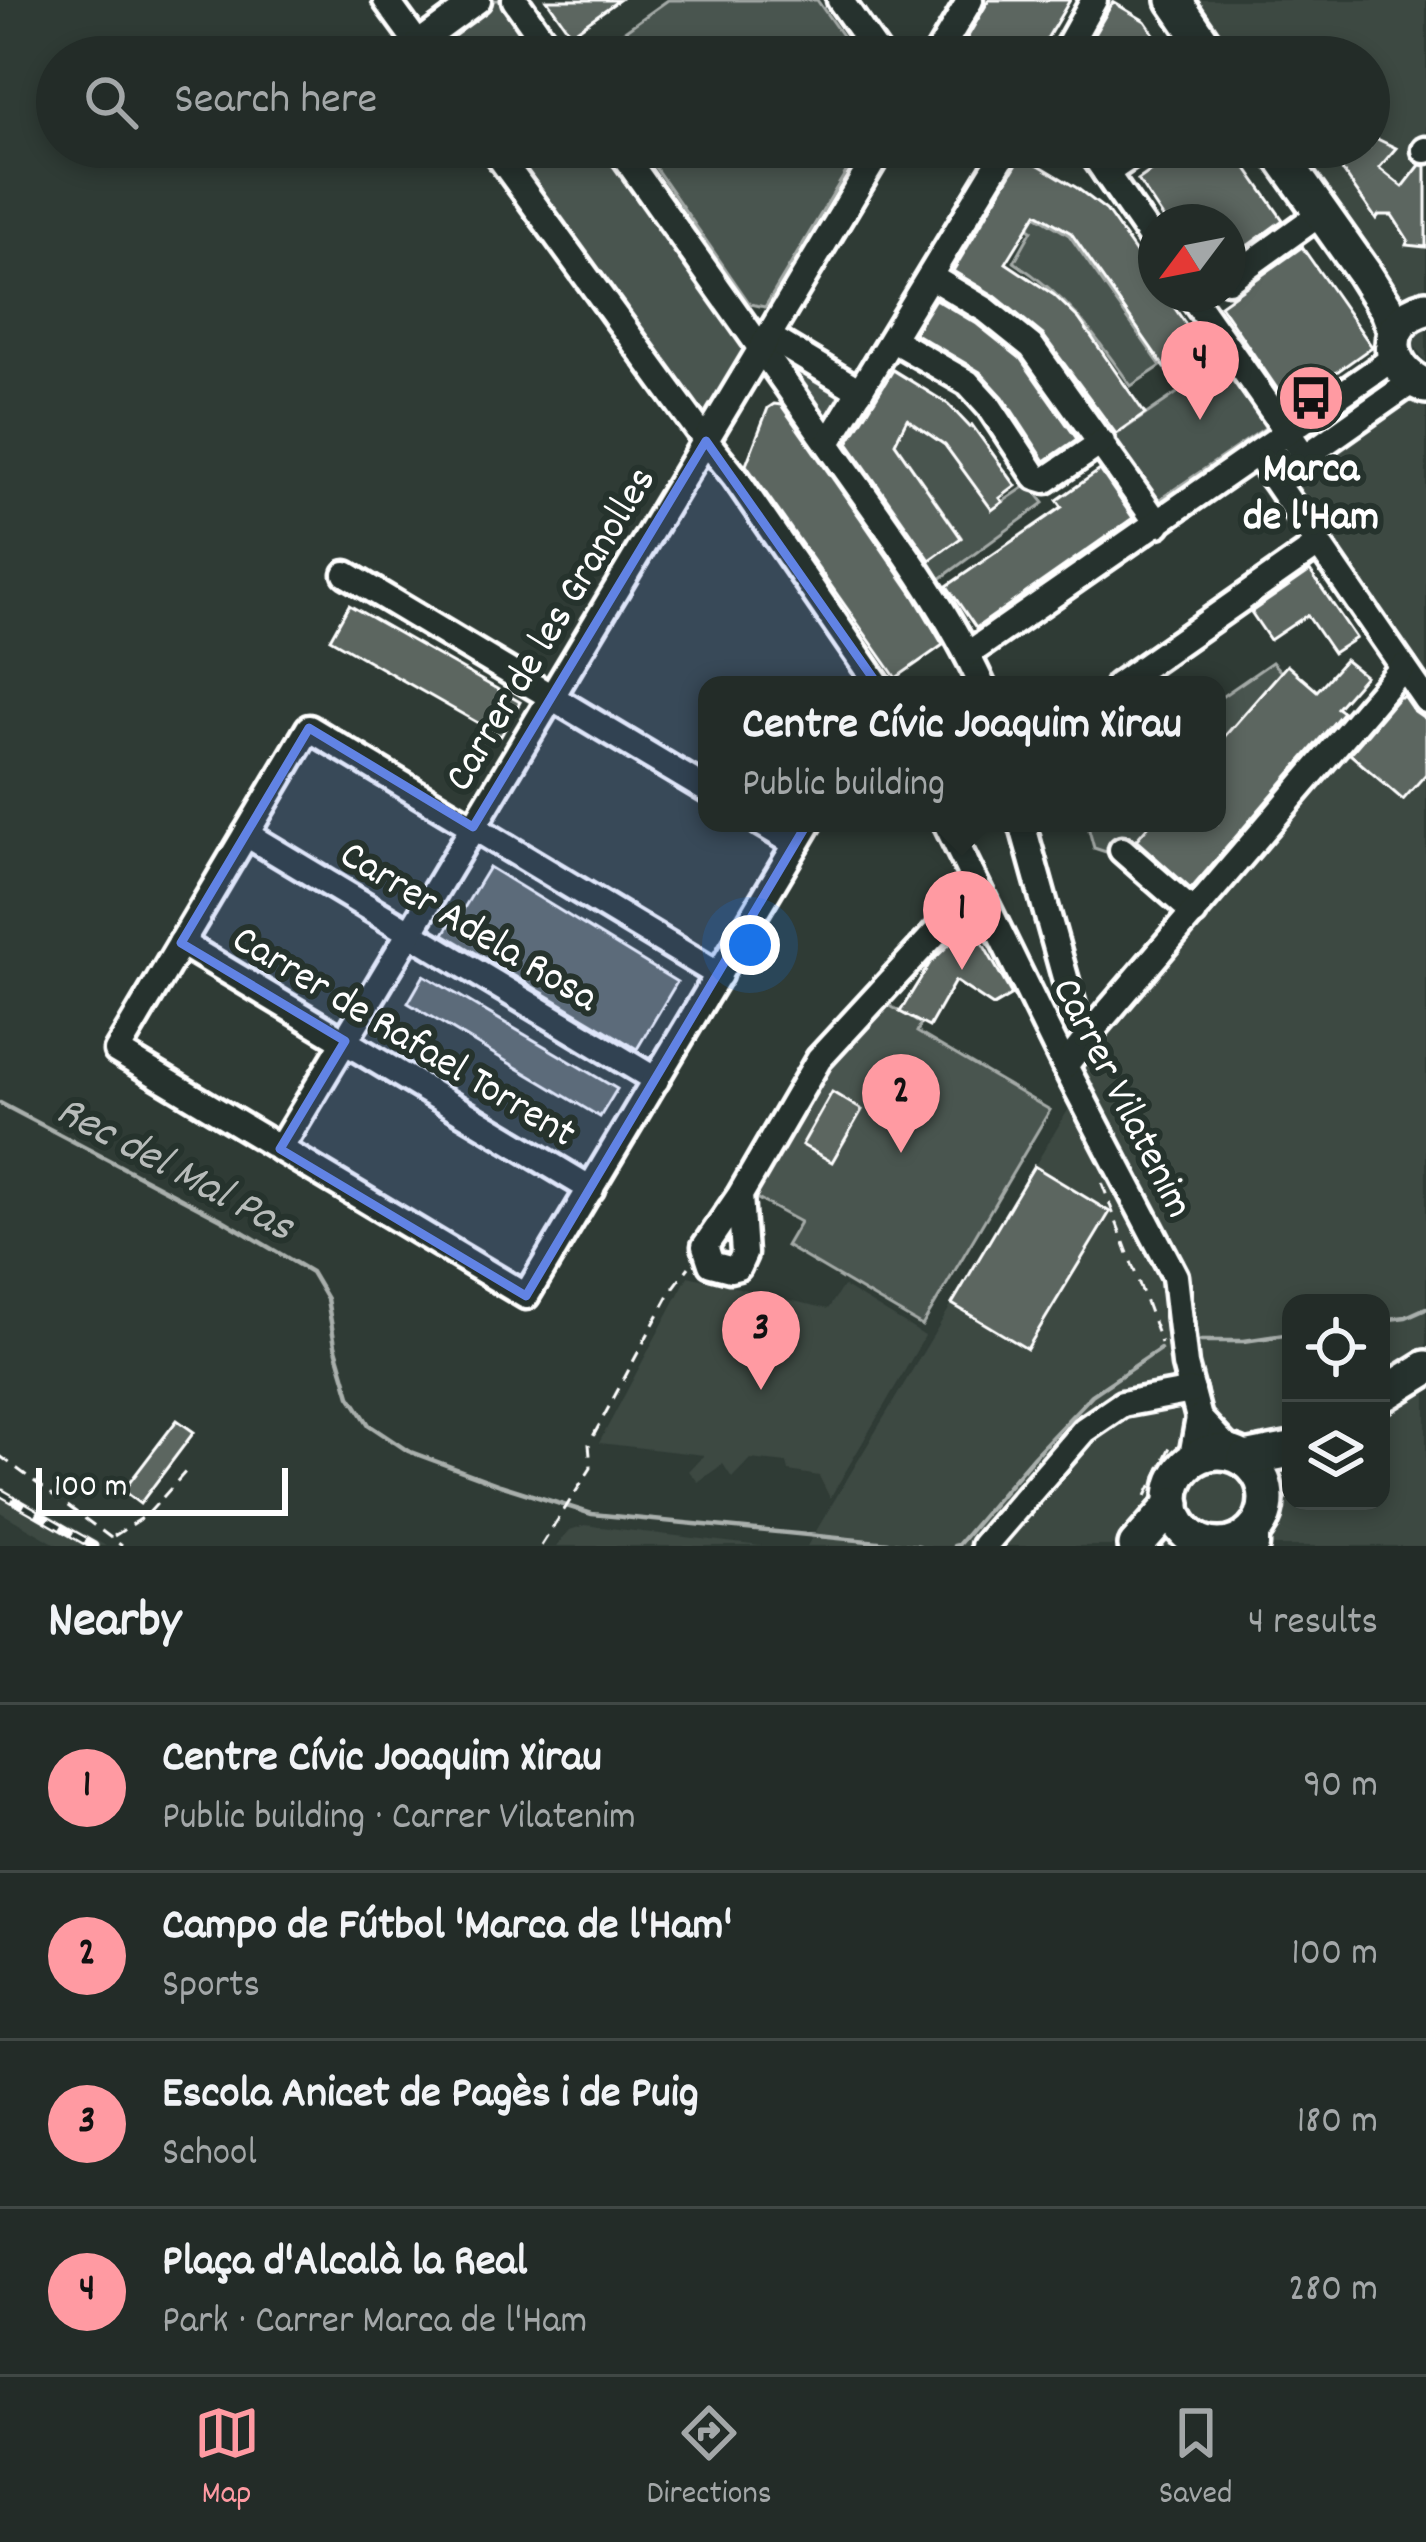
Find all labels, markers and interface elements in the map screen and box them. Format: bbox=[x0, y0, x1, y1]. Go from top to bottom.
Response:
search box bbox=[36, 36, 1390, 168]
icon: search bbox=[78, 69, 144, 135]
text: Search here bbox=[174, 70, 377, 134]
north arrow bbox=[1138, 204, 1246, 312]
pin: 4 bbox=[1161, 321, 1239, 420]
bus stop icon: Marca de l'Ham bbox=[1276, 363, 1346, 433]
place label: Marca de l'Ham bbox=[1243, 442, 1379, 550]
street label: Carrer de les Granolles bbox=[432, 457, 674, 804]
popup bbox=[698, 676, 1226, 832]
text: Centre Cívic Joaquim Xirau bbox=[742, 695, 1182, 759]
text: Public building bbox=[742, 759, 945, 814]
street label: Carrer Adela Rosa bbox=[327, 828, 609, 1031]
pin: 1 bbox=[923, 871, 1001, 970]
street label: Carrer de Rafael Torrent bbox=[219, 912, 586, 1166]
your location bbox=[720, 915, 780, 975]
street label: Carrer Vilatenim bbox=[1033, 968, 1206, 1230]
pin: 2 bbox=[862, 1054, 940, 1153]
water label: Rec del Mal Pas bbox=[43, 1082, 306, 1262]
pin: 3 bbox=[722, 1291, 800, 1390]
map controls bbox=[1282, 1294, 1390, 1510]
button: locate bbox=[1282, 1294, 1390, 1402]
button: layers bbox=[1282, 1402, 1390, 1510]
scale bar bbox=[36, 1462, 288, 1515]
text: 100 m bbox=[54, 1465, 127, 1512]
text: Nearby bbox=[48, 1588, 181, 1660]
text: 4 results bbox=[1248, 1597, 1378, 1652]
text: Centre Cívic Joaquim Xirau bbox=[162, 1728, 602, 1792]
text: 1 bbox=[83, 1760, 91, 1815]
text: 90 m bbox=[1303, 1760, 1378, 1815]
text: Public building · Carrer Vilatenim bbox=[162, 1792, 636, 1847]
text: Campo de Fútbol 'Marca de l'Ham' bbox=[162, 1896, 732, 1960]
text: 2 bbox=[78, 1928, 96, 1983]
text: 100 m bbox=[1291, 1928, 1378, 1983]
text: Sports bbox=[162, 1960, 260, 2015]
text: Escola Anicet de Pagès i de Puig bbox=[162, 2064, 699, 2128]
text: 3 bbox=[78, 2096, 96, 2151]
text: 180 m bbox=[1297, 2096, 1378, 2151]
text: School bbox=[162, 2128, 257, 2183]
text: Plaça d'Alcalà la Real bbox=[162, 2232, 527, 2296]
text: 4 bbox=[79, 2264, 95, 2319]
text: 280 m bbox=[1288, 2264, 1378, 2319]
text: Park · Carrer Marca de l'Ham bbox=[162, 2296, 587, 2351]
tab: Map bbox=[194, 2400, 260, 2519]
tab: Directions bbox=[647, 2400, 772, 2519]
tab: Saved bbox=[1159, 2400, 1232, 2519]

